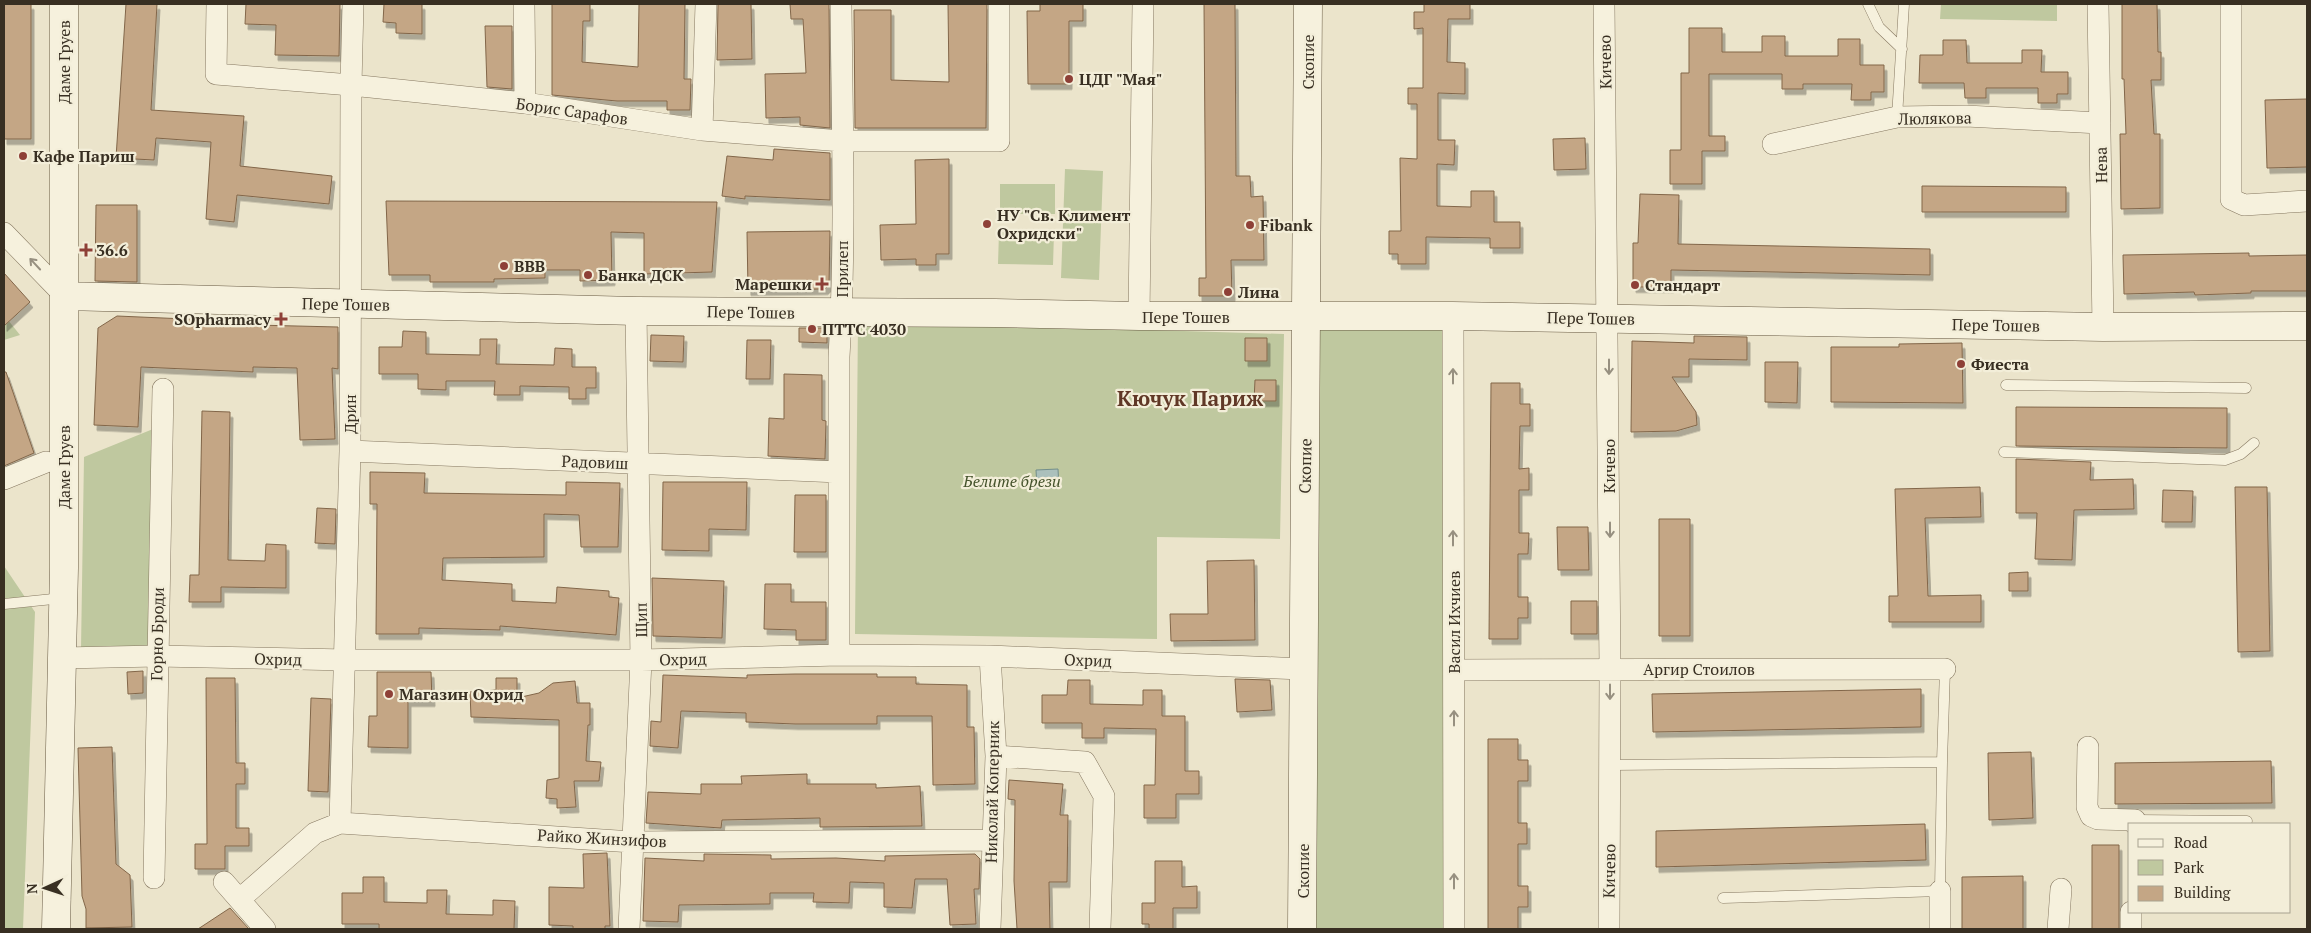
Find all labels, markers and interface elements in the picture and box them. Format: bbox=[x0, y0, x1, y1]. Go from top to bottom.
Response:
street label: Даме Груев bbox=[53, 20, 75, 104]
street label: Скопие bbox=[1297, 34, 1319, 90]
street label: Кичево bbox=[1594, 34, 1616, 89]
place label: ЦДГ "Мая" bbox=[1079, 68, 1162, 90]
marker: ЦДГ "Мая" bbox=[1063, 73, 1075, 85]
street label: Борис Сарафов bbox=[515, 92, 629, 130]
street label: Люлякова bbox=[1897, 106, 1972, 130]
place label: Кафе Париш bbox=[33, 145, 135, 167]
street label: Нева bbox=[2090, 147, 2112, 183]
marker: Кафе Париш bbox=[17, 150, 29, 162]
place label: НУ "Св. Климент Охридски" bbox=[997, 204, 1131, 244]
place label: Fibank bbox=[1260, 214, 1313, 236]
marker: НУ "Св. Климент Охридски" bbox=[981, 218, 993, 230]
marker: Fibank bbox=[1244, 219, 1256, 231]
place label: 36.6 bbox=[96, 239, 128, 261]
street label: Прилеп bbox=[831, 240, 853, 297]
marker: 36.6 bbox=[80, 244, 92, 256]
place label: BBB bbox=[514, 255, 545, 277]
one-way arrow bbox=[29, 257, 41, 270]
marker: BBB bbox=[498, 260, 510, 272]
place label: Банка ДСК bbox=[598, 264, 684, 286]
marker: Банка ДСК bbox=[582, 269, 594, 281]
place label: Марешки bbox=[735, 273, 812, 295]
place label: Стандарт bbox=[1645, 274, 1720, 296]
marker: Марешки bbox=[816, 278, 828, 290]
marker: Стандарт bbox=[1629, 279, 1641, 291]
place label: Лина bbox=[1237, 281, 1280, 303]
marker: Лина bbox=[1222, 286, 1234, 298]
street label: Пере Тошев bbox=[302, 292, 390, 316]
street label: Пере Тошев bbox=[707, 300, 795, 324]
street label: Пере Тошев bbox=[1142, 306, 1230, 328]
street label: Пере Тошев bbox=[1547, 306, 1635, 330]
place label: SOpharmacy bbox=[174, 308, 272, 330]
marker: SOpharmacy bbox=[275, 313, 287, 325]
street label: Пере Тошев bbox=[1952, 313, 2040, 337]
place label: ПТТС 4030 bbox=[822, 318, 906, 340]
marker: ПТТС 4030 bbox=[806, 323, 818, 335]
place label: Фиеста bbox=[1971, 353, 2029, 375]
one-way arrow bbox=[1604, 358, 1614, 375]
marker: Фиеста bbox=[1955, 358, 1967, 370]
one-way arrow bbox=[1448, 368, 1458, 384]
district label: Кючук Париж bbox=[1117, 384, 1263, 412]
street label: Дрин bbox=[339, 394, 361, 434]
street label: Даме Груев bbox=[53, 425, 75, 509]
street label: Скопие bbox=[1294, 438, 1316, 494]
street label: Кичево bbox=[1598, 439, 1620, 493]
street label: Радовиш bbox=[561, 450, 629, 474]
park label: Белите брези bbox=[962, 470, 1061, 492]
one-way arrow bbox=[1605, 521, 1615, 537]
one-way arrow bbox=[1448, 530, 1458, 546]
street label: Васил Ихчиев bbox=[1443, 571, 1465, 673]
street label: Горно Броди bbox=[145, 587, 169, 681]
street label: Щип bbox=[630, 602, 652, 638]
street label: Охрид bbox=[254, 648, 302, 670]
street label: Охрид bbox=[659, 648, 707, 670]
street label: Охрид bbox=[1064, 648, 1112, 672]
street label: Аргир Стоилов bbox=[1643, 658, 1755, 680]
place label: Магазин Охрид bbox=[399, 683, 524, 705]
one-way arrow bbox=[1605, 684, 1615, 700]
marker: Магазин Охрид bbox=[383, 688, 395, 700]
one-way arrow bbox=[1449, 710, 1459, 726]
street label: Николай Коперник bbox=[980, 720, 1004, 863]
legend bbox=[2128, 823, 2291, 913]
street label: Райко Жинзифов bbox=[537, 824, 667, 852]
text: Road bbox=[2174, 832, 2207, 852]
street label: Скопие bbox=[1292, 843, 1314, 899]
street label: Кичево bbox=[1598, 843, 1620, 898]
text: Park bbox=[2174, 857, 2204, 877]
north arrow bbox=[20, 863, 70, 913]
one-way arrow bbox=[1449, 873, 1459, 889]
text: Building bbox=[2174, 882, 2232, 902]
text: N bbox=[22, 883, 41, 895]

